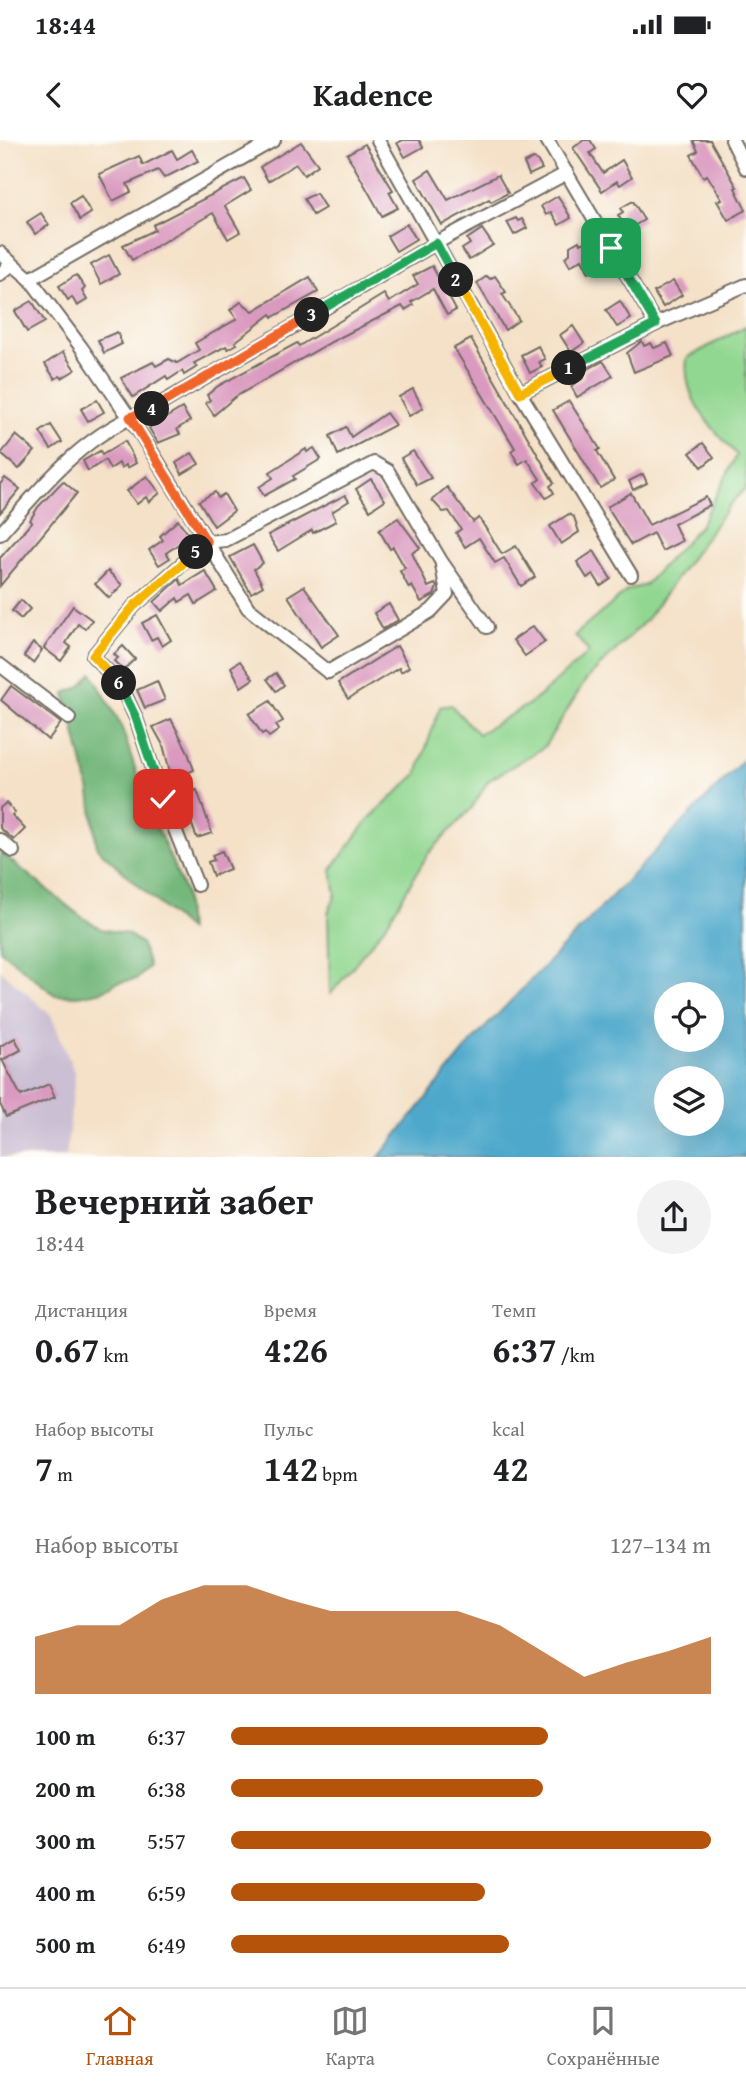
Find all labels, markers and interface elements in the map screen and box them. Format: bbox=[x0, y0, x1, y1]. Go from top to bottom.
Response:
text: 18:44 bbox=[35, 5, 96, 44]
text: Kadence bbox=[313, 71, 433, 118]
icon: back bbox=[35, 76, 73, 114]
icon: heart bbox=[673, 76, 711, 114]
pin bbox=[581, 218, 641, 278]
icon: arrive bbox=[592, 229, 630, 267]
pin: 2 bbox=[438, 262, 474, 298]
text: 2 bbox=[451, 265, 460, 293]
pin: 3 bbox=[294, 298, 330, 332]
text: 3 bbox=[307, 300, 316, 328]
pin: 1 bbox=[552, 350, 586, 386]
text: 1 bbox=[564, 353, 573, 381]
pin: 4 bbox=[134, 392, 170, 426]
text: 4 bbox=[147, 394, 156, 422]
pin: 5 bbox=[178, 534, 214, 570]
text: 5 bbox=[191, 537, 200, 565]
pin: 6 bbox=[102, 666, 136, 700]
text: 6 bbox=[114, 668, 123, 696]
pin bbox=[133, 769, 193, 829]
icon: check bbox=[144, 780, 182, 818]
map controls bbox=[654, 982, 724, 1136]
button: locate bbox=[654, 982, 724, 1052]
button: layers bbox=[654, 1066, 724, 1136]
text: Вечерний забег bbox=[35, 1172, 313, 1228]
button: share bbox=[637, 1180, 711, 1254]
text: 18:44 bbox=[35, 1226, 85, 1259]
text: Дистанция bbox=[35, 1296, 128, 1324]
text: Время bbox=[264, 1296, 317, 1324]
text: Темп bbox=[492, 1296, 536, 1324]
text: 0.67 bbox=[35, 1324, 99, 1375]
text: 4:26 bbox=[264, 1324, 328, 1375]
text: 6:37 bbox=[492, 1324, 557, 1375]
text: km bbox=[99, 1341, 129, 1369]
text: /km bbox=[557, 1341, 595, 1369]
text: Набор высоты bbox=[35, 1415, 154, 1443]
text: Пульс bbox=[264, 1415, 313, 1443]
text: kcal bbox=[492, 1415, 525, 1443]
text: 7 bbox=[35, 1443, 53, 1494]
text: 142 bbox=[264, 1443, 318, 1494]
text: 42 bbox=[492, 1443, 529, 1494]
text: m bbox=[53, 1460, 73, 1488]
text: bpm bbox=[318, 1460, 358, 1488]
text: Набор высоты bbox=[35, 1528, 179, 1561]
text: 127–134 m bbox=[610, 1528, 711, 1561]
text: 100 m bbox=[35, 1720, 96, 1753]
text: 6:37 bbox=[147, 1720, 186, 1753]
text: 200 m bbox=[35, 1772, 96, 1805]
text: 6:38 bbox=[147, 1772, 186, 1805]
text: 300 m bbox=[35, 1824, 96, 1857]
text: 5:57 bbox=[147, 1824, 186, 1857]
text: 400 m bbox=[35, 1876, 96, 1909]
text: 6:59 bbox=[147, 1876, 186, 1909]
text: 500 m bbox=[35, 1928, 96, 1961]
text: 6:49 bbox=[147, 1928, 186, 1961]
tab: Главная bbox=[86, 2002, 154, 2072]
tab: Карта bbox=[326, 2002, 375, 2072]
tab: Сохранённые bbox=[547, 2002, 660, 2072]

